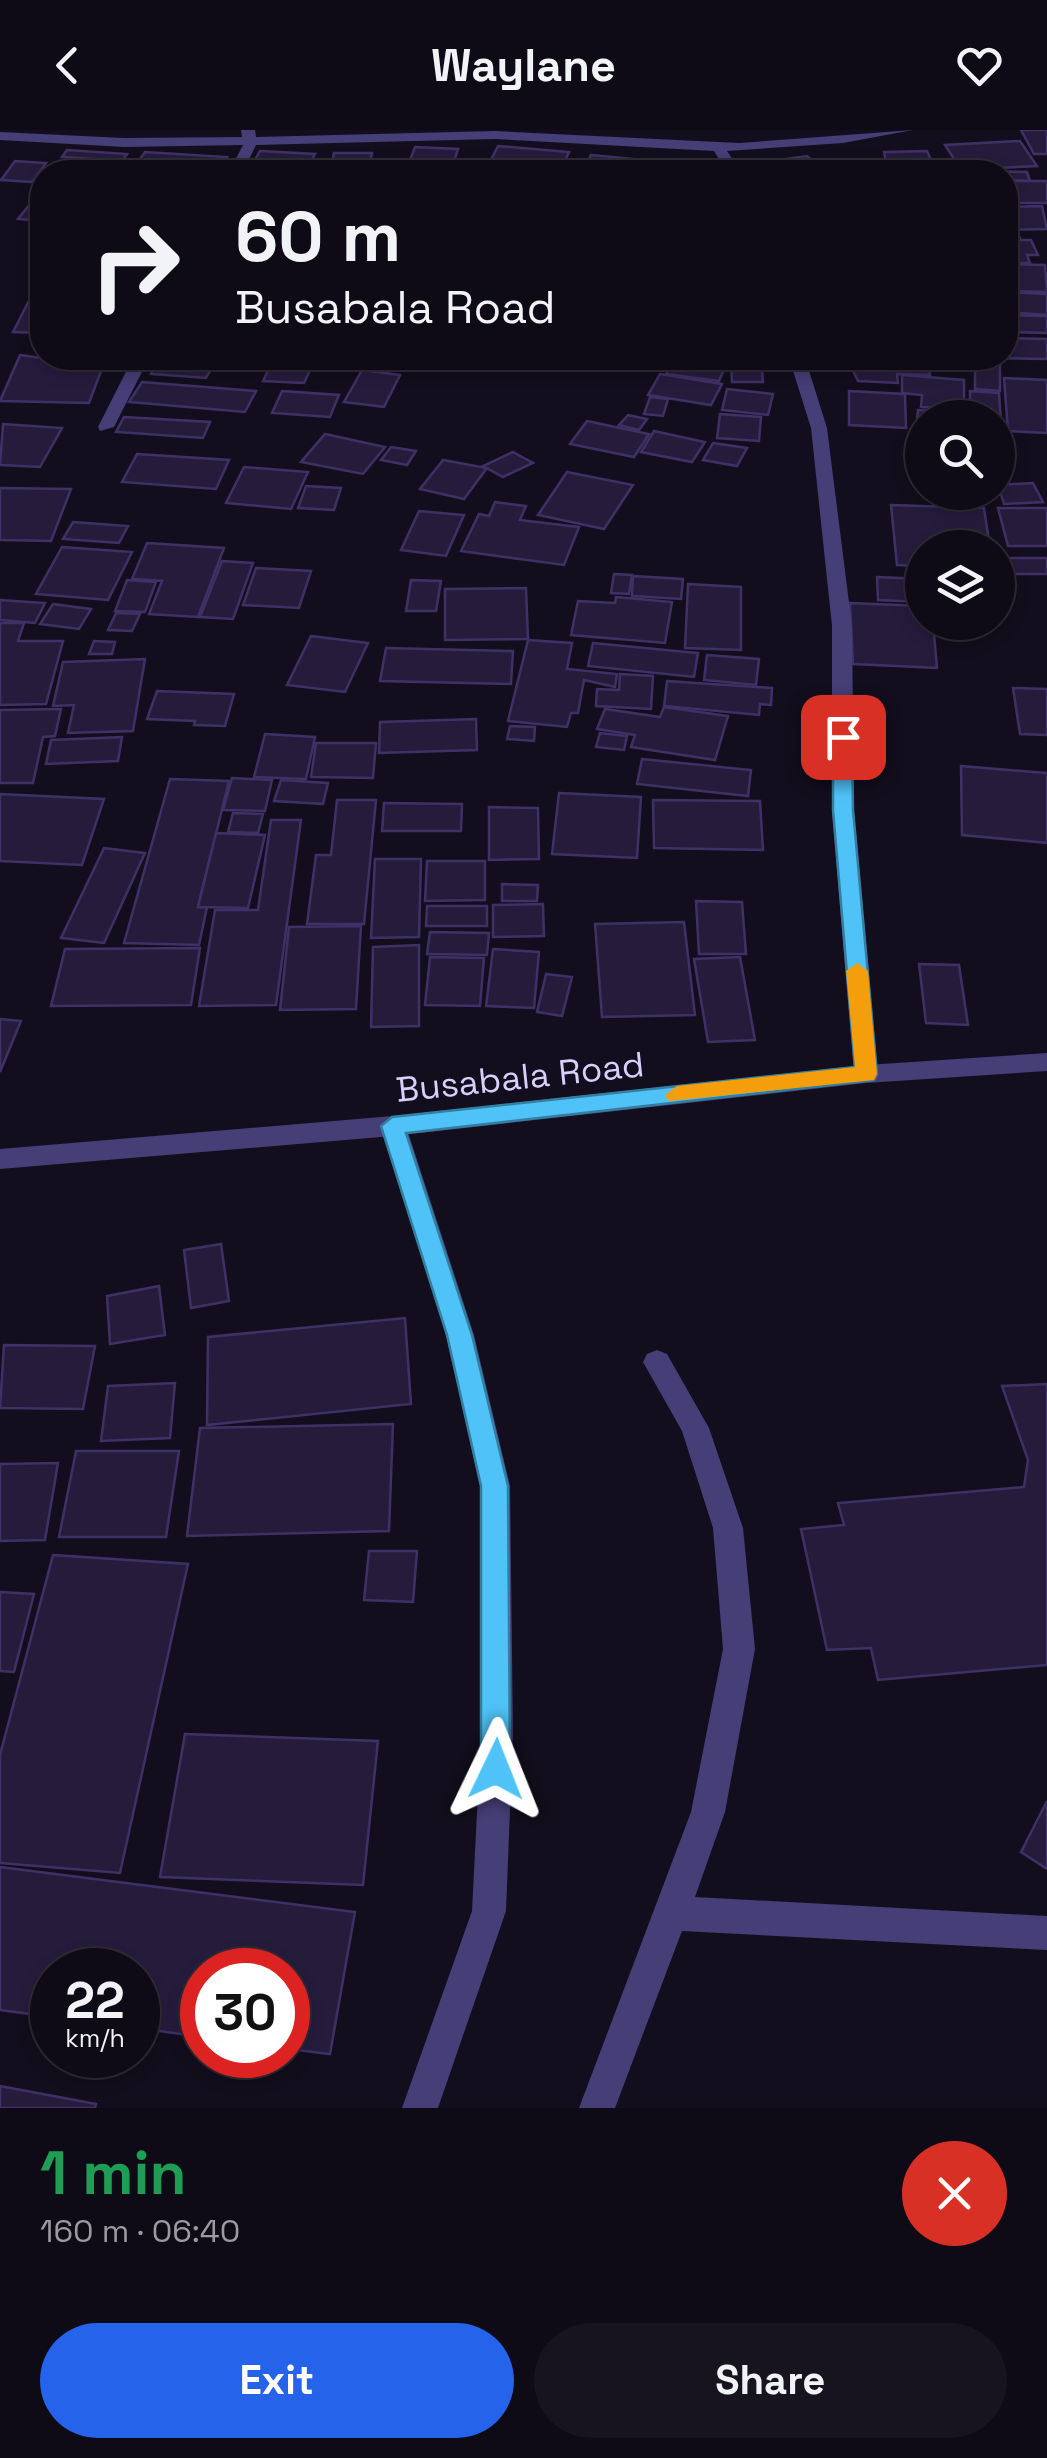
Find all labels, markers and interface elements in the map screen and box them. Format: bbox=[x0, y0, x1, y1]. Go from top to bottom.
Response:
text: Waylane bbox=[431, 37, 616, 94]
icon: back bbox=[40, 38, 95, 93]
icon: heart bbox=[952, 38, 1007, 93]
text: 60 m bbox=[235, 192, 401, 281]
icon: right bbox=[70, 200, 200, 330]
text: Busabala Road bbox=[235, 279, 555, 336]
map controls bbox=[905, 400, 1015, 640]
button: search bbox=[905, 400, 1015, 510]
button: layers bbox=[905, 530, 1015, 640]
pin bbox=[801, 695, 886, 780]
icon: arrive bbox=[816, 710, 871, 765]
street label: Busabala Road bbox=[394, 1042, 646, 1112]
position arrow bbox=[444, 1717, 548, 1821]
speed limit sign: 30 bbox=[180, 1948, 310, 2078]
text: 22 bbox=[65, 1969, 125, 2033]
text: km/h bbox=[65, 2022, 125, 2054]
text: 1 min bbox=[40, 2135, 187, 2212]
button: close bbox=[902, 2141, 1007, 2246]
text: 160 m · 06:40 bbox=[40, 2211, 240, 2251]
button: Exit bbox=[40, 2323, 514, 2438]
button: Share bbox=[534, 2323, 1007, 2438]

